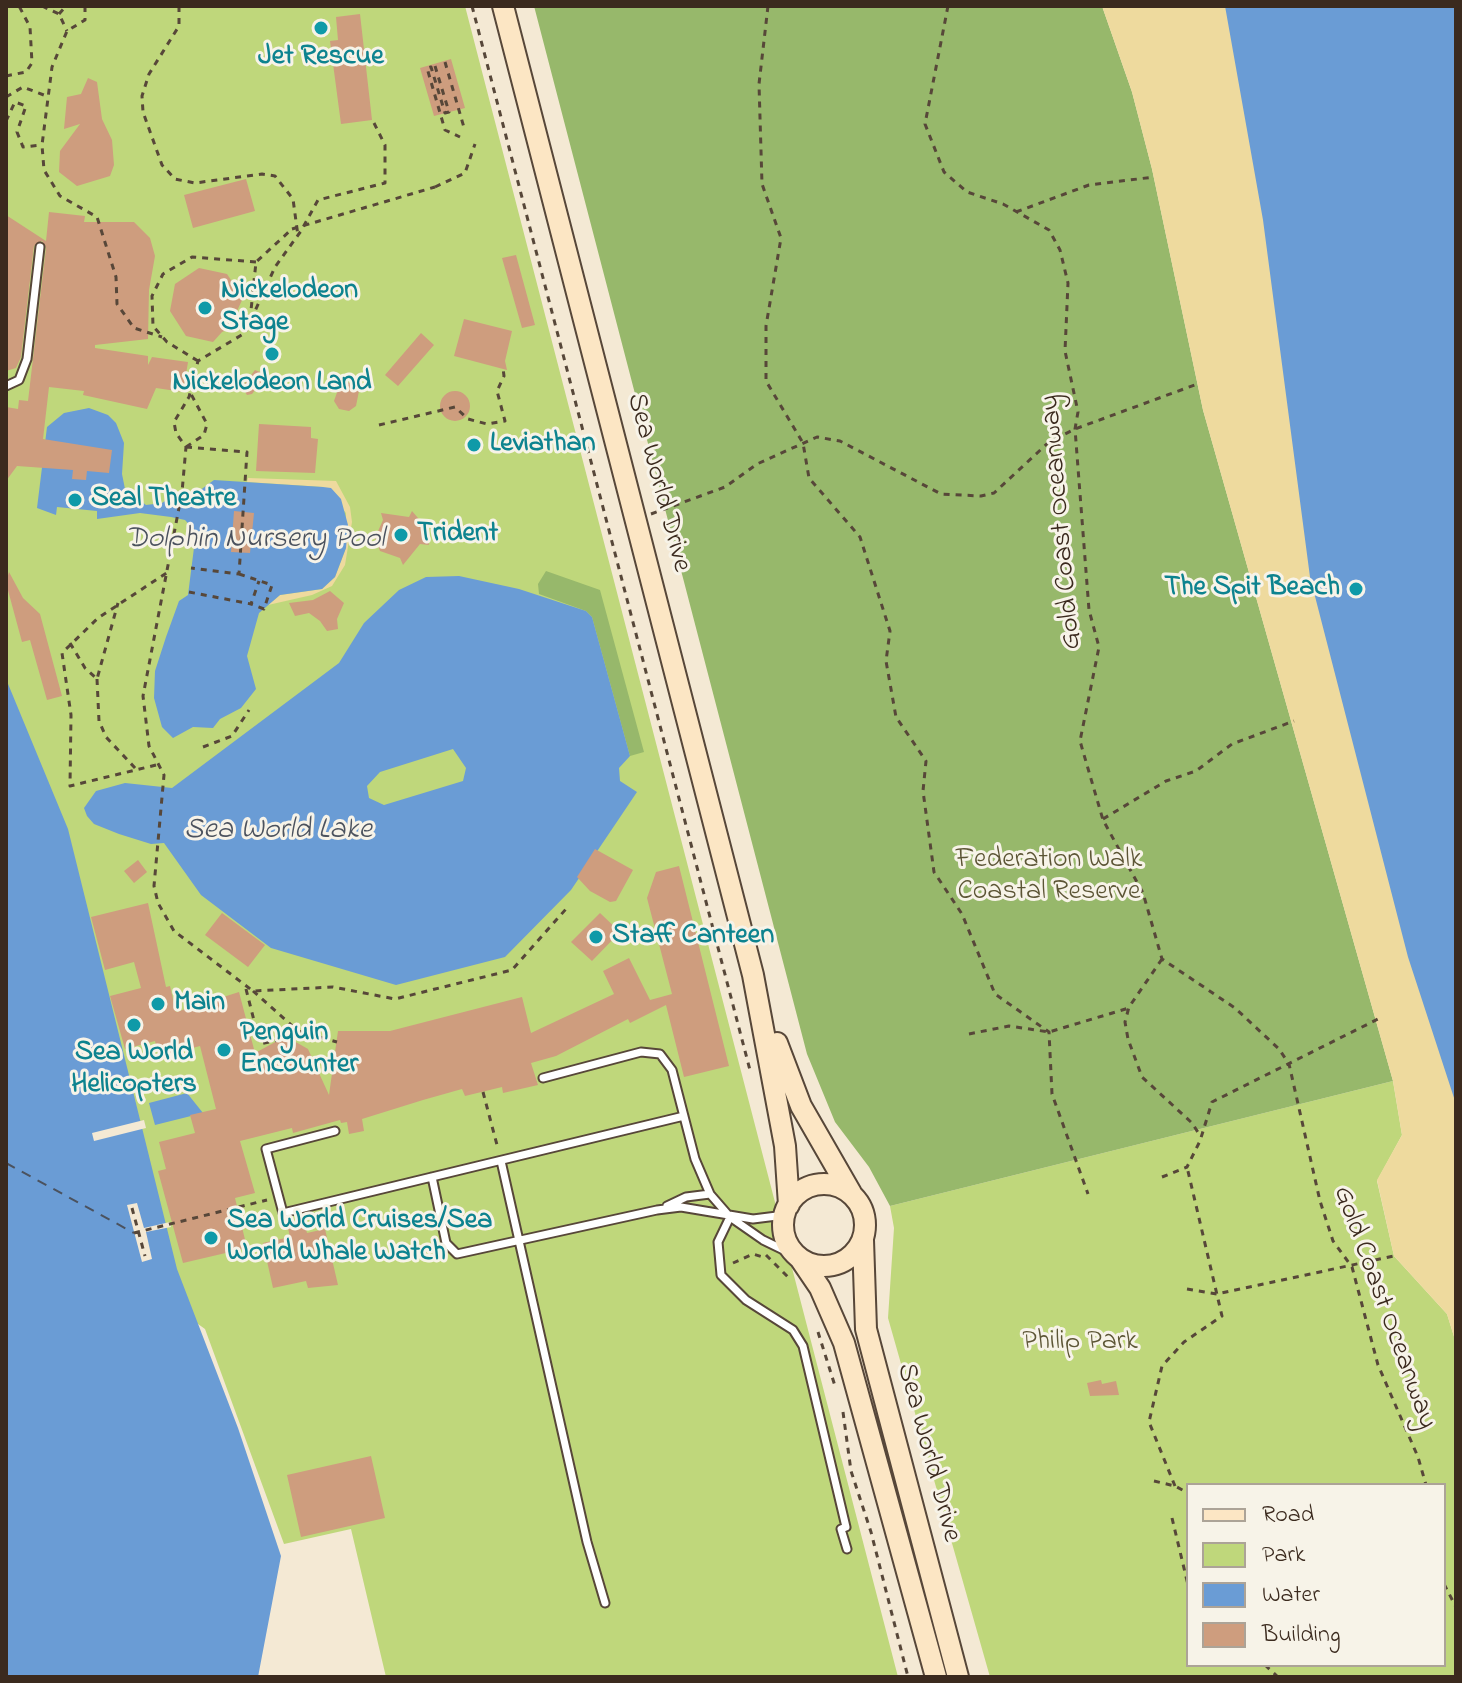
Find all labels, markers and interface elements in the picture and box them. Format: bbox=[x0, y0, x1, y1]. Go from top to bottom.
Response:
marker: Jet Rescue bbox=[312, 19, 330, 37]
place label: Jet Rescue bbox=[258, 41, 384, 75]
place label: Nickelodeon Stage bbox=[221, 275, 358, 341]
marker: Nickelodeon Stage bbox=[196, 299, 214, 317]
marker: Nickelodeon Land bbox=[263, 345, 281, 363]
place label: Nickelodeon Land bbox=[172, 367, 372, 401]
street label: Sea World Drive bbox=[617, 390, 697, 576]
street label: Gold Coast Oceanway bbox=[1035, 393, 1091, 651]
place label: Leviathan bbox=[490, 428, 596, 462]
marker: Leviathan bbox=[465, 436, 483, 454]
place label: Seal Theatre bbox=[91, 483, 236, 517]
marker: Seal Theatre bbox=[66, 491, 84, 509]
place label: Trident bbox=[417, 518, 498, 552]
water label: Dolphin Nursery Pool bbox=[126, 523, 384, 559]
marker: Trident bbox=[392, 526, 410, 544]
place label: The Spit Beach bbox=[1164, 572, 1340, 606]
marker: The Spit Beach bbox=[1347, 580, 1365, 598]
water label: Sea World Lake bbox=[184, 814, 372, 850]
park label: Federation Walk Coastal Reserve bbox=[956, 844, 1142, 910]
place label: Staff Canteen bbox=[612, 920, 774, 954]
marker: Staff Canteen bbox=[587, 928, 605, 946]
place label: Main bbox=[174, 987, 225, 1021]
marker: Main bbox=[149, 995, 167, 1013]
marker: Sea World Helicopters bbox=[125, 1016, 143, 1034]
place label: Penguin Encounter bbox=[240, 1017, 358, 1083]
place label: Sea World Helicopters bbox=[71, 1037, 197, 1103]
marker: Penguin Encounter bbox=[215, 1041, 233, 1059]
street label: Gold Coast Oceanway bbox=[1323, 1182, 1443, 1434]
place label: Sea World Cruises/Sea World Whale Watch bbox=[227, 1205, 492, 1271]
marker: Sea World Cruises/Sea World Whale Watch bbox=[202, 1229, 220, 1247]
park label: Philip Park bbox=[1022, 1326, 1138, 1360]
street label: Sea World Drive bbox=[887, 1360, 967, 1546]
legend bbox=[1186, 1483, 1446, 1667]
text: Road bbox=[1262, 1498, 1314, 1533]
text: Park bbox=[1262, 1538, 1305, 1573]
text: Water bbox=[1262, 1578, 1320, 1613]
text: Building bbox=[1262, 1618, 1341, 1653]

